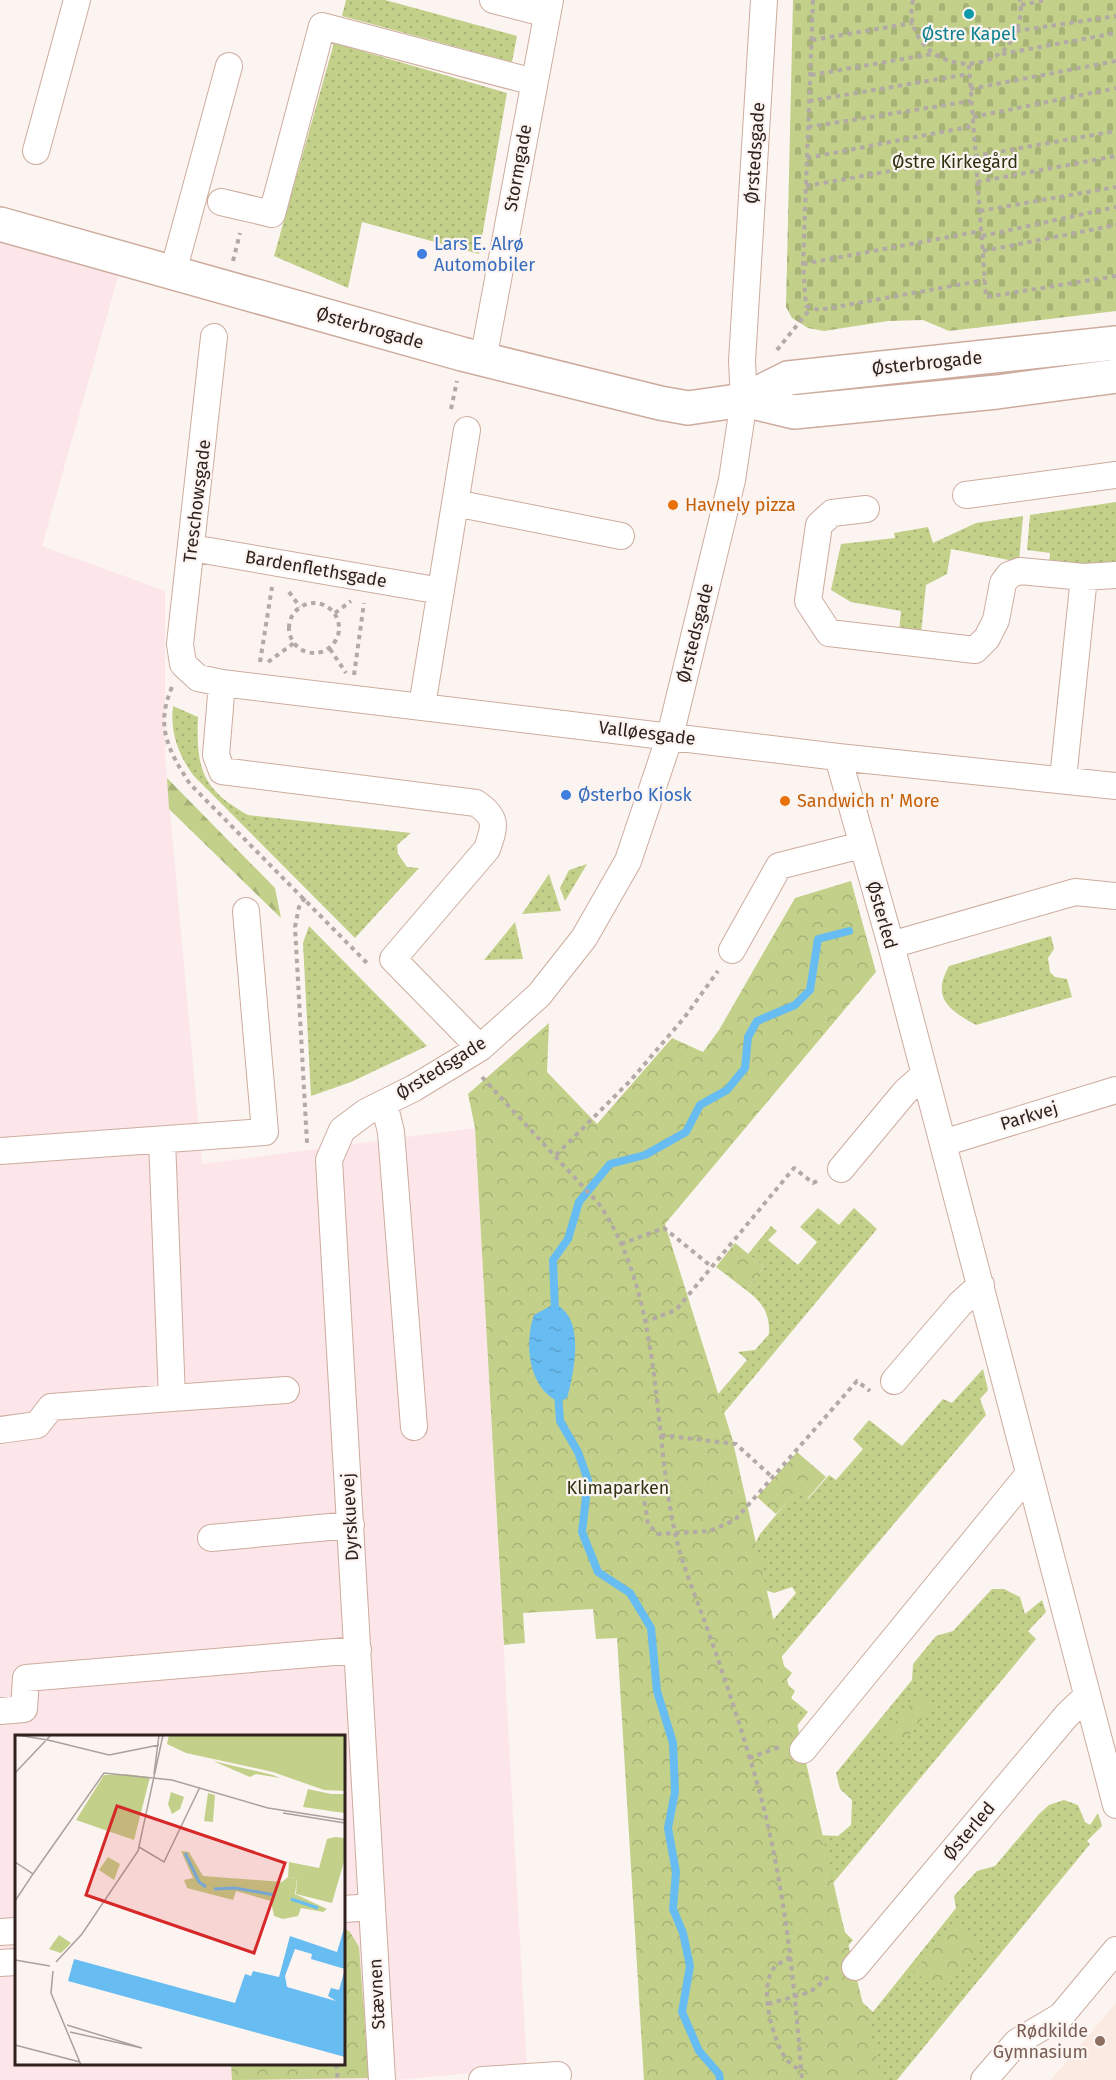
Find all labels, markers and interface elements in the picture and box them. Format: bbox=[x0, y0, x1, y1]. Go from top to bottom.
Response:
marker: Østre Kapel bbox=[962, 7, 976, 21]
place label: Østre Kapel bbox=[922, 23, 1016, 45]
street label: Ørstedsgade bbox=[740, 101, 770, 205]
street label: Stormgade bbox=[499, 123, 537, 213]
park label: Østre Kirkegård bbox=[892, 151, 1018, 173]
place label: Lars E. Alrø Automobiler bbox=[434, 233, 535, 276]
marker: Lars E. Alrø Automobiler bbox=[415, 247, 429, 261]
street label: Østerbrogade bbox=[314, 302, 426, 354]
street label: Østerbrogade bbox=[871, 346, 983, 380]
street label: Treschowsgade bbox=[179, 438, 215, 564]
place label: Havnely pizza bbox=[685, 494, 796, 516]
marker: Havnely pizza bbox=[666, 498, 680, 512]
street label: Bardenflethsgade bbox=[243, 546, 389, 592]
street label: Ørstedsgade bbox=[672, 581, 718, 685]
street label: Valløesgade bbox=[597, 716, 697, 750]
place label: Østerbo Kiosk bbox=[578, 784, 692, 806]
marker: Østerbo Kiosk bbox=[559, 788, 573, 802]
place label: Sandwich n' More bbox=[797, 790, 940, 812]
marker: Sandwich n' More bbox=[778, 794, 792, 808]
street label: Østerled bbox=[862, 879, 902, 951]
street label: Ørstedsgade bbox=[392, 1032, 490, 1104]
street label: Parkvej bbox=[998, 1097, 1060, 1135]
street label: Dyrskuevej bbox=[337, 1472, 363, 1562]
park label: Klimaparken bbox=[567, 1477, 669, 1499]
inset map bbox=[15, 1735, 345, 2065]
street label: Østerled bbox=[938, 1797, 1000, 1865]
street label: Stævnen bbox=[364, 1958, 390, 2030]
place label: Rødkilde Gymnasium bbox=[993, 2020, 1088, 2063]
marker: Rødkilde Gymnasium bbox=[1093, 2034, 1107, 2048]

